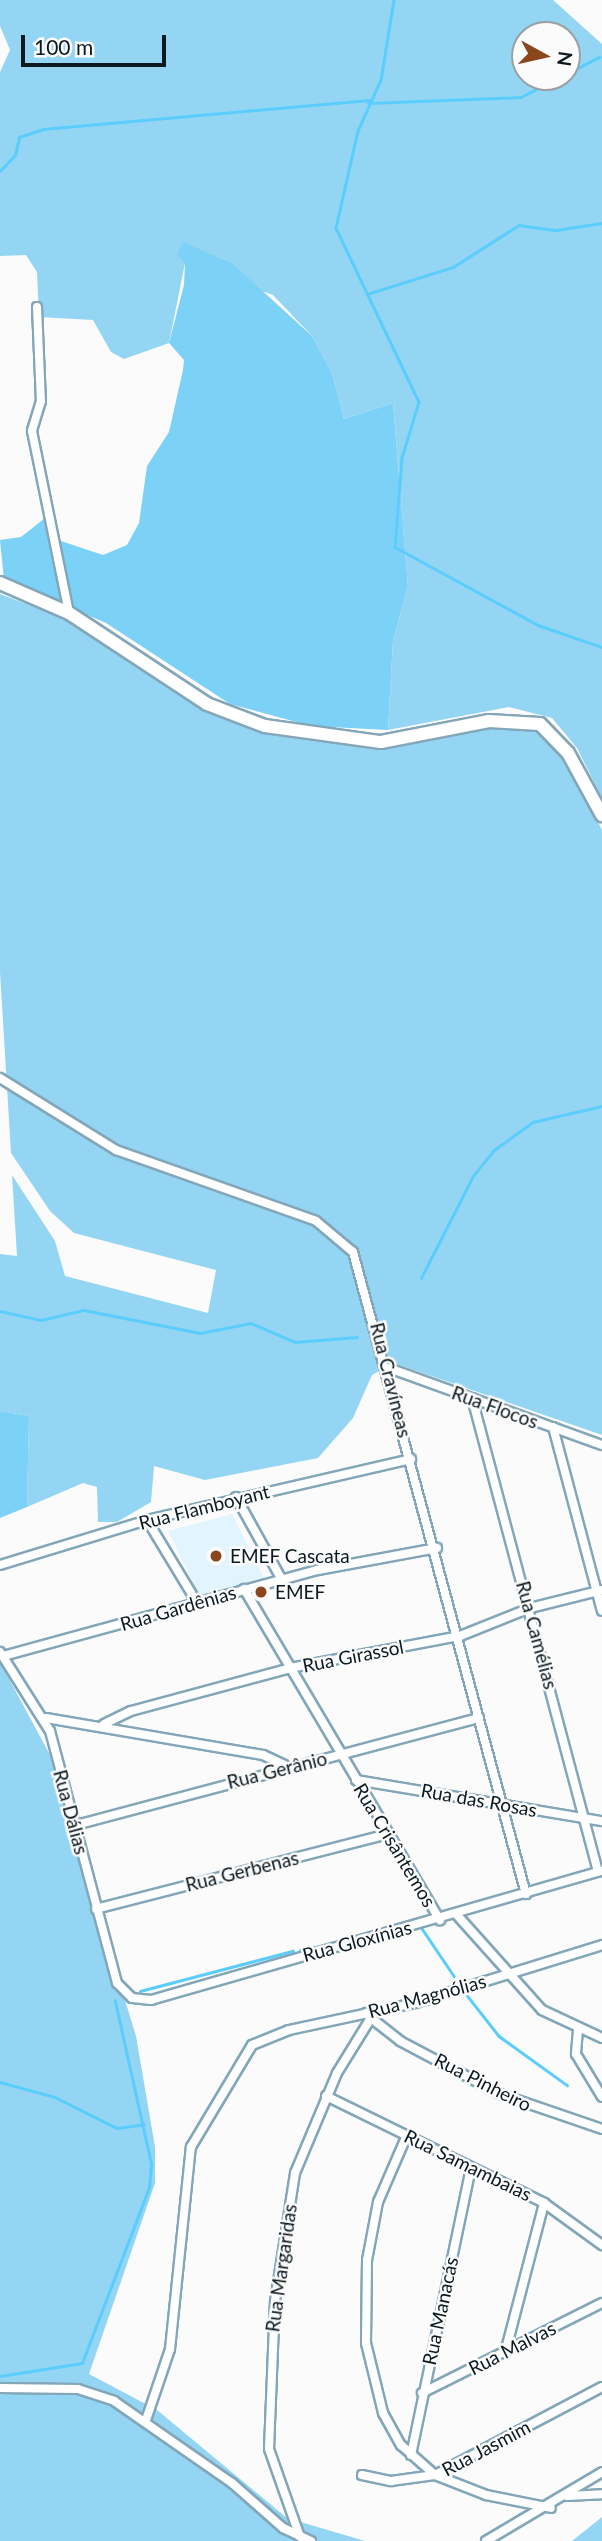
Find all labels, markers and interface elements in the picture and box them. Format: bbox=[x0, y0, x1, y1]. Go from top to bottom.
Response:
scale bar bbox=[24, 21, 170, 65]
north arrow bbox=[511, 21, 581, 91]
text: 100 m bbox=[34, 34, 93, 59]
text: N bbox=[553, 50, 578, 68]
street label: Rua Cravíneas bbox=[366, 1320, 416, 1440]
street label: Rua Flocos bbox=[449, 1381, 541, 1433]
street label: Rua Flamboyant bbox=[136, 1480, 272, 1534]
place label: EMEF Cascata bbox=[230, 1545, 350, 1567]
marker: EMEF Cascata bbox=[208, 1548, 224, 1564]
street label: Rua Camélias bbox=[512, 1578, 562, 1692]
street label: Rua Gardênias bbox=[117, 1581, 239, 1635]
place label: EMEF bbox=[275, 1581, 325, 1603]
marker: EMEF bbox=[253, 1584, 269, 1600]
street label: Rua Girassol bbox=[300, 1635, 406, 1677]
street label: Rua Gerânio bbox=[225, 1747, 329, 1793]
street label: Rua Dálias bbox=[49, 1767, 93, 1857]
street label: Rua Crisântemos bbox=[349, 1779, 441, 1911]
street label: Rua das Rosas bbox=[419, 1779, 539, 1821]
street label: Rua Gerbenas bbox=[183, 1846, 301, 1896]
street label: Rua Gloxínias bbox=[300, 1916, 414, 1966]
street label: Rua Magnólias bbox=[366, 1969, 488, 2023]
street label: Rua Pinheiro bbox=[431, 2048, 535, 2116]
street label: Rua Samambaias bbox=[401, 2124, 535, 2206]
street label: Rua Margaridas bbox=[261, 2203, 301, 2333]
street label: Rua Manacás bbox=[417, 2255, 463, 2367]
street label: Rua Malvas bbox=[465, 2316, 559, 2380]
street label: Rua Jasmim bbox=[438, 2415, 534, 2481]

